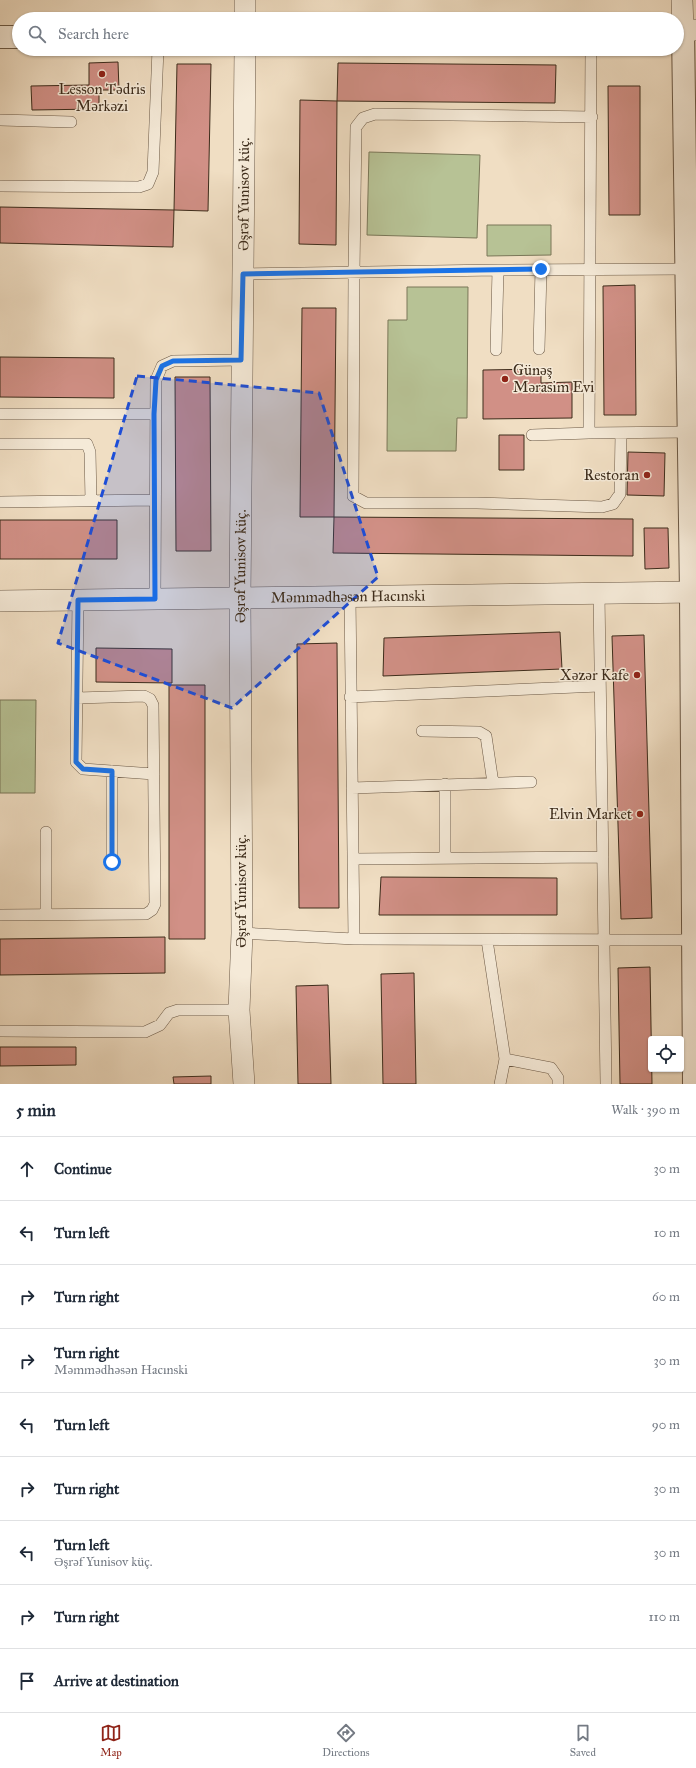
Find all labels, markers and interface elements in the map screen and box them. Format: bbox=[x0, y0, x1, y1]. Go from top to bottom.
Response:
search box bbox=[12, 12, 684, 56]
icon: search bbox=[26, 23, 48, 45]
text: Search here bbox=[58, 25, 129, 43]
marker: Lesson Tədris Mərkəzi bbox=[97, 69, 107, 79]
place label: Lesson Tədris Mərkəzi bbox=[59, 80, 145, 115]
street label: Əşrəf Yunisov küç. bbox=[234, 137, 253, 251]
route end bbox=[532, 260, 550, 278]
place label: Günəş Mərasim Evi bbox=[513, 361, 594, 396]
marker: Günəş Mərasim Evi bbox=[500, 374, 510, 384]
place label: Restoran bbox=[584, 466, 639, 484]
marker: Restoran bbox=[642, 470, 652, 480]
street label: Əşrəf Yunisov küç. bbox=[231, 509, 250, 623]
street label: Məmmədhəsən Hacınski bbox=[271, 587, 425, 606]
place label: Xəzər Kafe bbox=[560, 666, 629, 684]
marker: Xəzər Kafe bbox=[632, 670, 642, 680]
place label: Elvin Market bbox=[549, 805, 633, 823]
marker: Elvin Market bbox=[635, 809, 645, 819]
street label: Əşrəf Yunisov küç. bbox=[232, 834, 250, 948]
route start bbox=[103, 853, 121, 871]
map controls bbox=[648, 1036, 684, 1072]
button: locate bbox=[648, 1036, 684, 1072]
text: 5 min bbox=[16, 1100, 56, 1121]
text: Walk · 390 m bbox=[611, 1102, 680, 1118]
icon: ahead bbox=[16, 1158, 38, 1180]
text: Continue bbox=[54, 1160, 112, 1178]
text: 30 m bbox=[654, 1161, 680, 1177]
icon: left bbox=[16, 1222, 38, 1244]
text: Turn left bbox=[54, 1224, 110, 1242]
text: 10 m bbox=[654, 1225, 680, 1241]
icon: right bbox=[16, 1286, 38, 1308]
text: Turn right bbox=[54, 1288, 119, 1306]
text: 60 m bbox=[652, 1289, 680, 1305]
text: Turn right bbox=[54, 1344, 119, 1362]
icon: right bbox=[16, 1350, 38, 1372]
text: 30 m bbox=[654, 1353, 680, 1369]
text: Məmmədhəsən Hacınski bbox=[54, 1362, 188, 1378]
icon: left bbox=[16, 1414, 38, 1436]
text: Turn left bbox=[54, 1416, 110, 1434]
text: 90 m bbox=[652, 1417, 680, 1433]
icon: right bbox=[16, 1478, 38, 1500]
text: Turn right bbox=[54, 1480, 119, 1498]
text: 30 m bbox=[654, 1481, 680, 1497]
text: Turn left bbox=[54, 1536, 110, 1554]
icon: left bbox=[16, 1542, 38, 1564]
text: 30 m bbox=[654, 1545, 680, 1561]
text: Əşrəf Yunisov küç. bbox=[54, 1554, 152, 1570]
icon: right bbox=[16, 1606, 38, 1628]
text: Turn right bbox=[54, 1608, 119, 1626]
text: 110 m bbox=[648, 1609, 680, 1625]
icon: arrive bbox=[16, 1670, 38, 1692]
text: Arrive at destination bbox=[54, 1672, 179, 1690]
tab: Map bbox=[100, 1722, 122, 1759]
tab: Directions bbox=[322, 1722, 370, 1759]
tab: Saved bbox=[570, 1722, 596, 1759]

